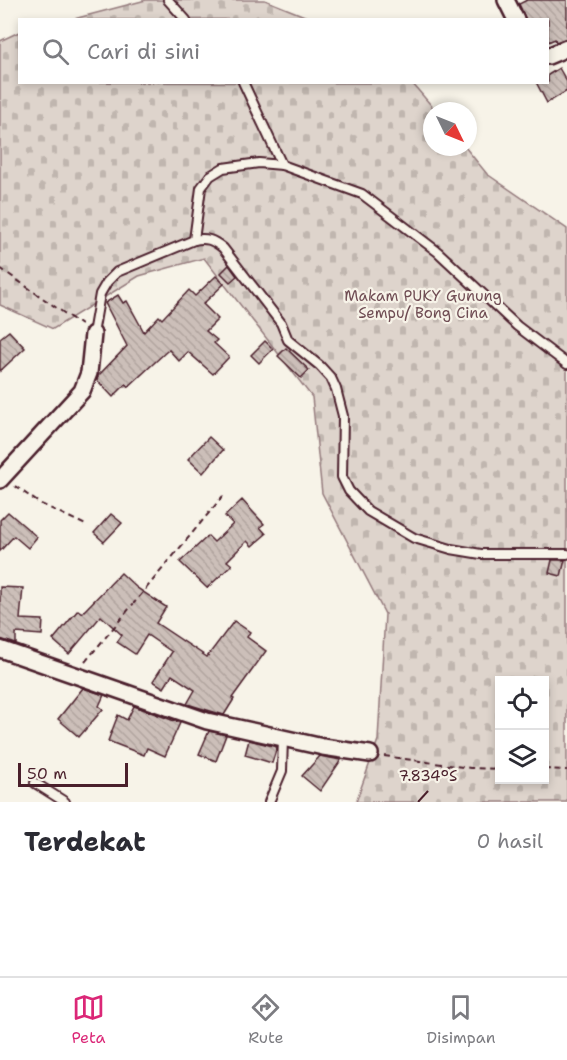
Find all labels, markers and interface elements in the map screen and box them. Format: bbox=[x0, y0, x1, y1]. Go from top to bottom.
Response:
search box bbox=[18, 18, 549, 84]
icon: search bbox=[39, 35, 72, 68]
text: Cari di sini bbox=[87, 37, 200, 66]
north arrow bbox=[423, 102, 477, 156]
park label: Makam PUKY Gunung Sempu/ Bong Cina bbox=[344, 286, 502, 323]
map controls bbox=[495, 676, 549, 784]
button: locate bbox=[495, 676, 549, 730]
button: layers bbox=[495, 730, 549, 784]
scale bar bbox=[18, 760, 128, 788]
text: 50 m bbox=[27, 763, 67, 784]
text: 7.834°S bbox=[399, 766, 457, 786]
text: Terdekat bbox=[24, 824, 146, 859]
text: 0 hasil bbox=[477, 828, 543, 854]
tab: Peta bbox=[71, 991, 105, 1048]
tab: Rute bbox=[248, 991, 284, 1048]
tab: Disimpan bbox=[426, 991, 496, 1048]

